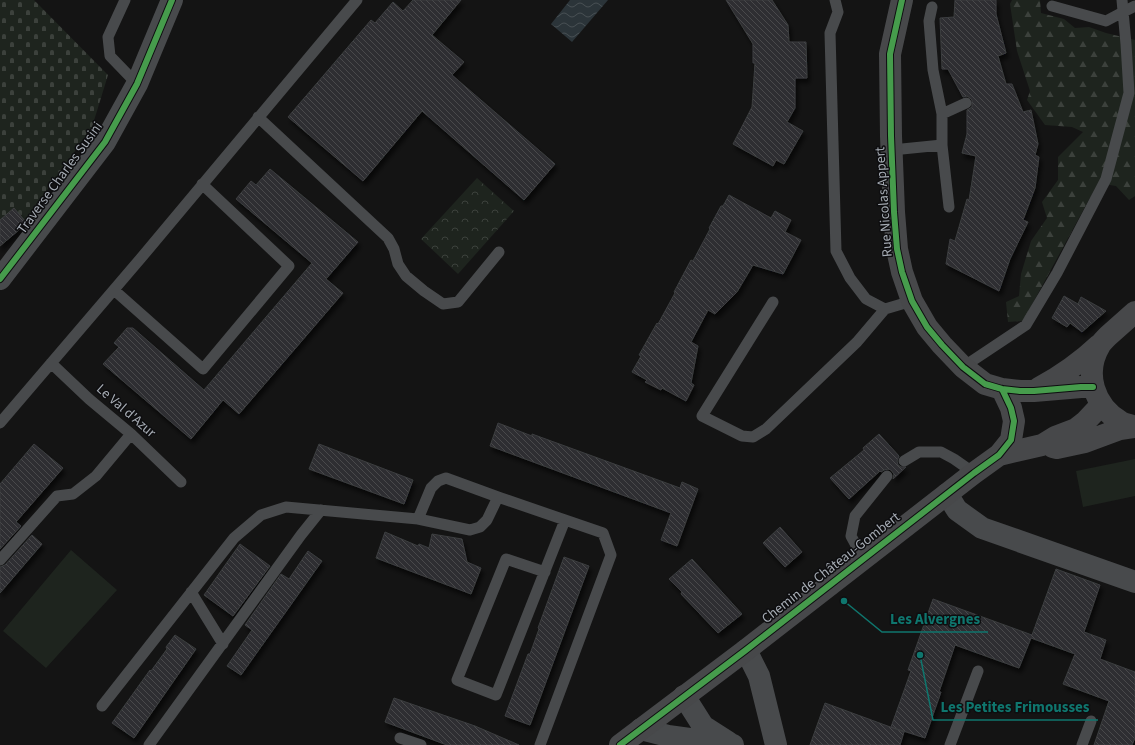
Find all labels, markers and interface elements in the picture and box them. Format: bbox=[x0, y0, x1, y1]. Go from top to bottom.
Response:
street label: Traverse Charles Susini bbox=[12, 118, 108, 238]
street label: Rue Nicolas Appert bbox=[870, 146, 898, 258]
street label: Le Val d'Azur bbox=[92, 379, 160, 443]
street label: Chemin de Château-Gombert bbox=[758, 507, 905, 628]
callout: Les Alvergnes bbox=[882, 605, 988, 632]
text: Les Alvergnes bbox=[890, 609, 980, 630]
callout: Les Petites Frimousses bbox=[933, 693, 1098, 720]
text: Les Petites Frimousses bbox=[940, 697, 1090, 718]

